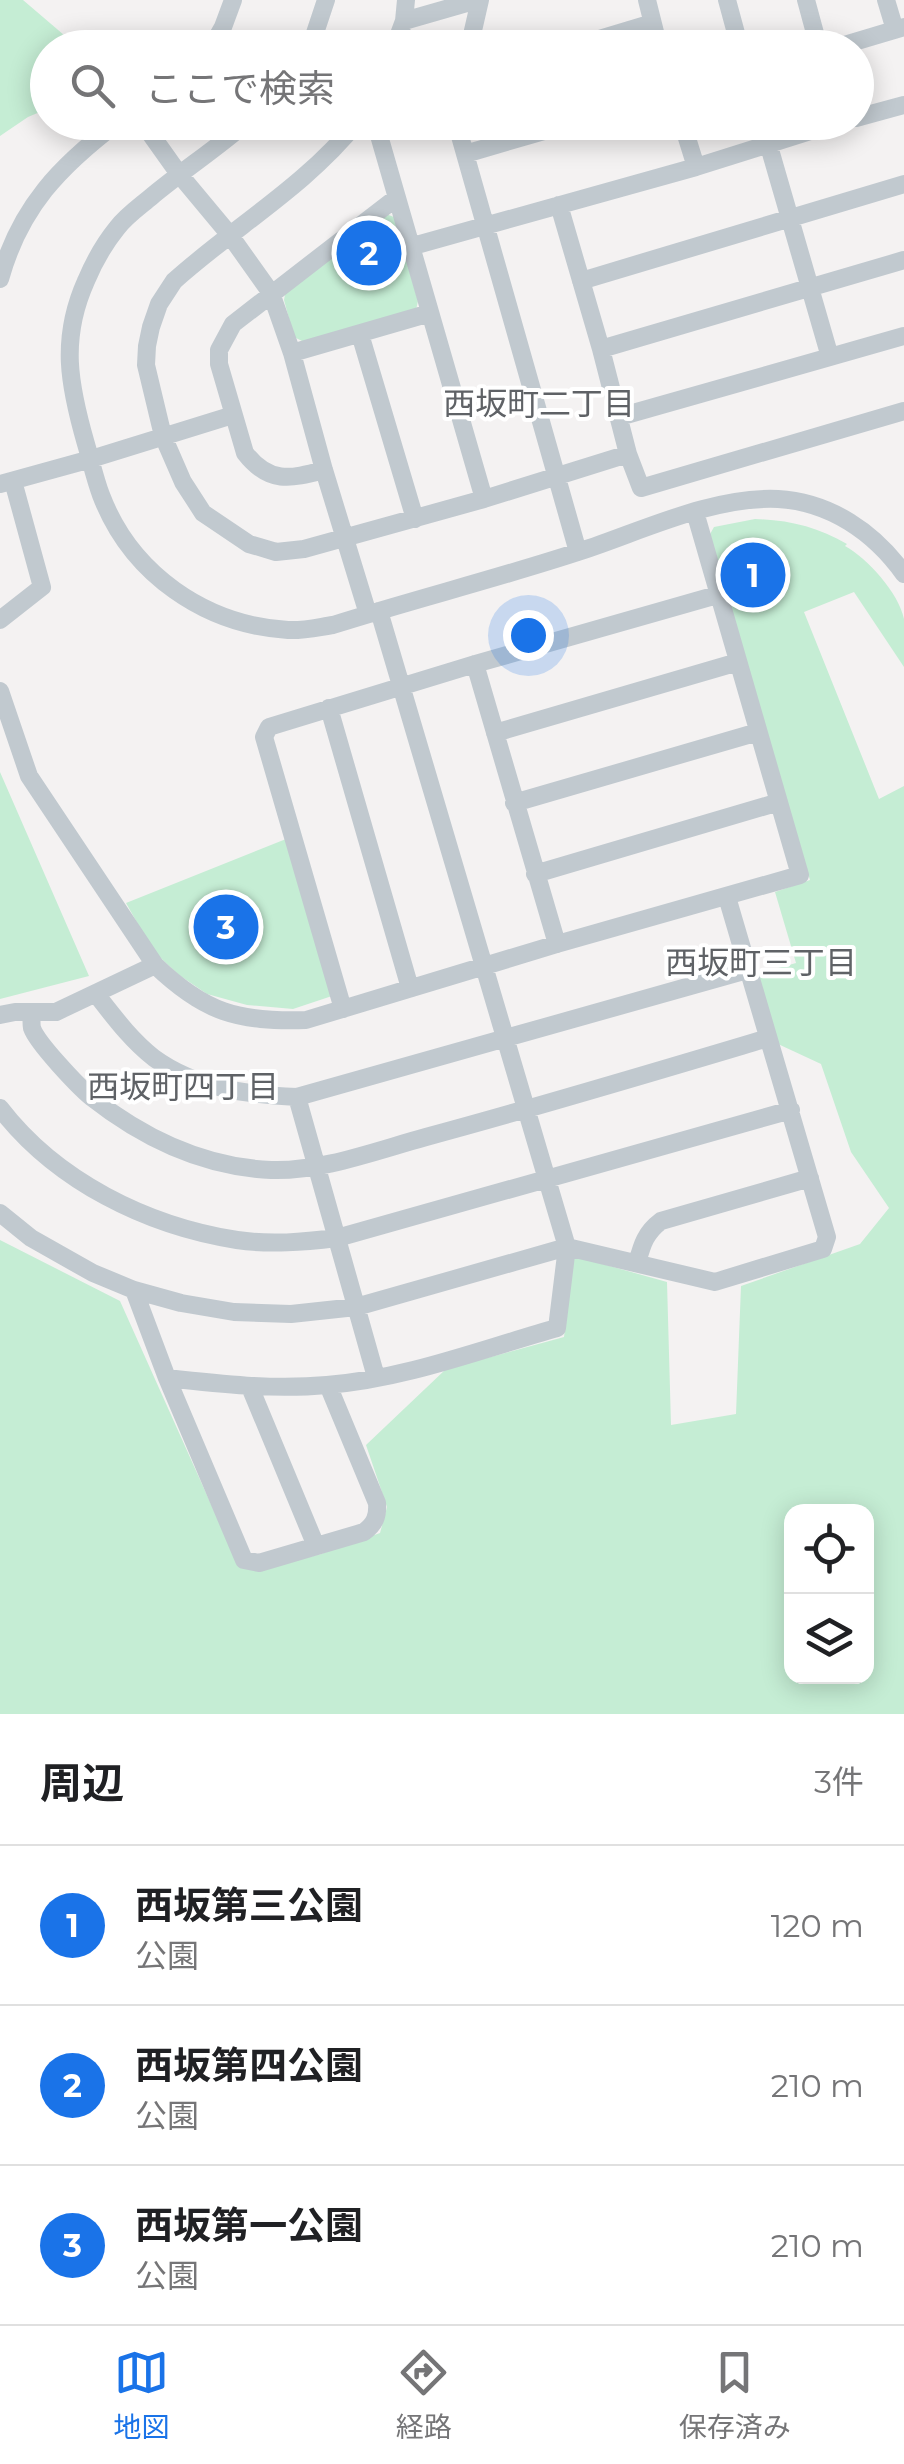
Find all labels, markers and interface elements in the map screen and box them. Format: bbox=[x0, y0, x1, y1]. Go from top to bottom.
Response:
search box bbox=[30, 30, 874, 140]
icon: search bbox=[65, 58, 120, 113]
text: ここで検索 bbox=[145, 65, 335, 112]
pin: 2 bbox=[336, 216, 402, 290]
district label: 西坂町二丁目 bbox=[443, 384, 635, 423]
pin: 1 bbox=[720, 538, 786, 612]
your location bbox=[503, 610, 554, 661]
pin: 3 bbox=[194, 890, 258, 964]
district label: 西坂町三丁目 bbox=[665, 943, 857, 982]
district label: 西坂町四丁目 bbox=[87, 1067, 279, 1106]
map controls bbox=[784, 1504, 874, 1684]
button: locate bbox=[784, 1504, 874, 1594]
button: layers bbox=[784, 1594, 874, 1684]
text: 周辺 bbox=[40, 1757, 124, 1809]
text: 3件 bbox=[814, 1762, 864, 1801]
text: 西坂第三公園 bbox=[135, 1882, 363, 1929]
text: 1 bbox=[66, 1906, 79, 1945]
text: 120 m bbox=[771, 1906, 864, 1945]
text: 公園 bbox=[135, 1936, 199, 1975]
text: 西坂第四公園 bbox=[135, 2042, 363, 2089]
text: 2 bbox=[63, 2066, 82, 2105]
text: 210 m bbox=[771, 2066, 864, 2105]
text: 公園 bbox=[135, 2096, 199, 2135]
text: 西坂第一公園 bbox=[135, 2202, 363, 2249]
text: 3 bbox=[63, 2226, 82, 2265]
text: 210 m bbox=[771, 2226, 864, 2265]
text: 公園 bbox=[135, 2256, 199, 2295]
tab: 地図 bbox=[113, 2345, 169, 2445]
tab: 経路 bbox=[396, 2345, 452, 2445]
tab: 保存済み bbox=[679, 2345, 791, 2445]

